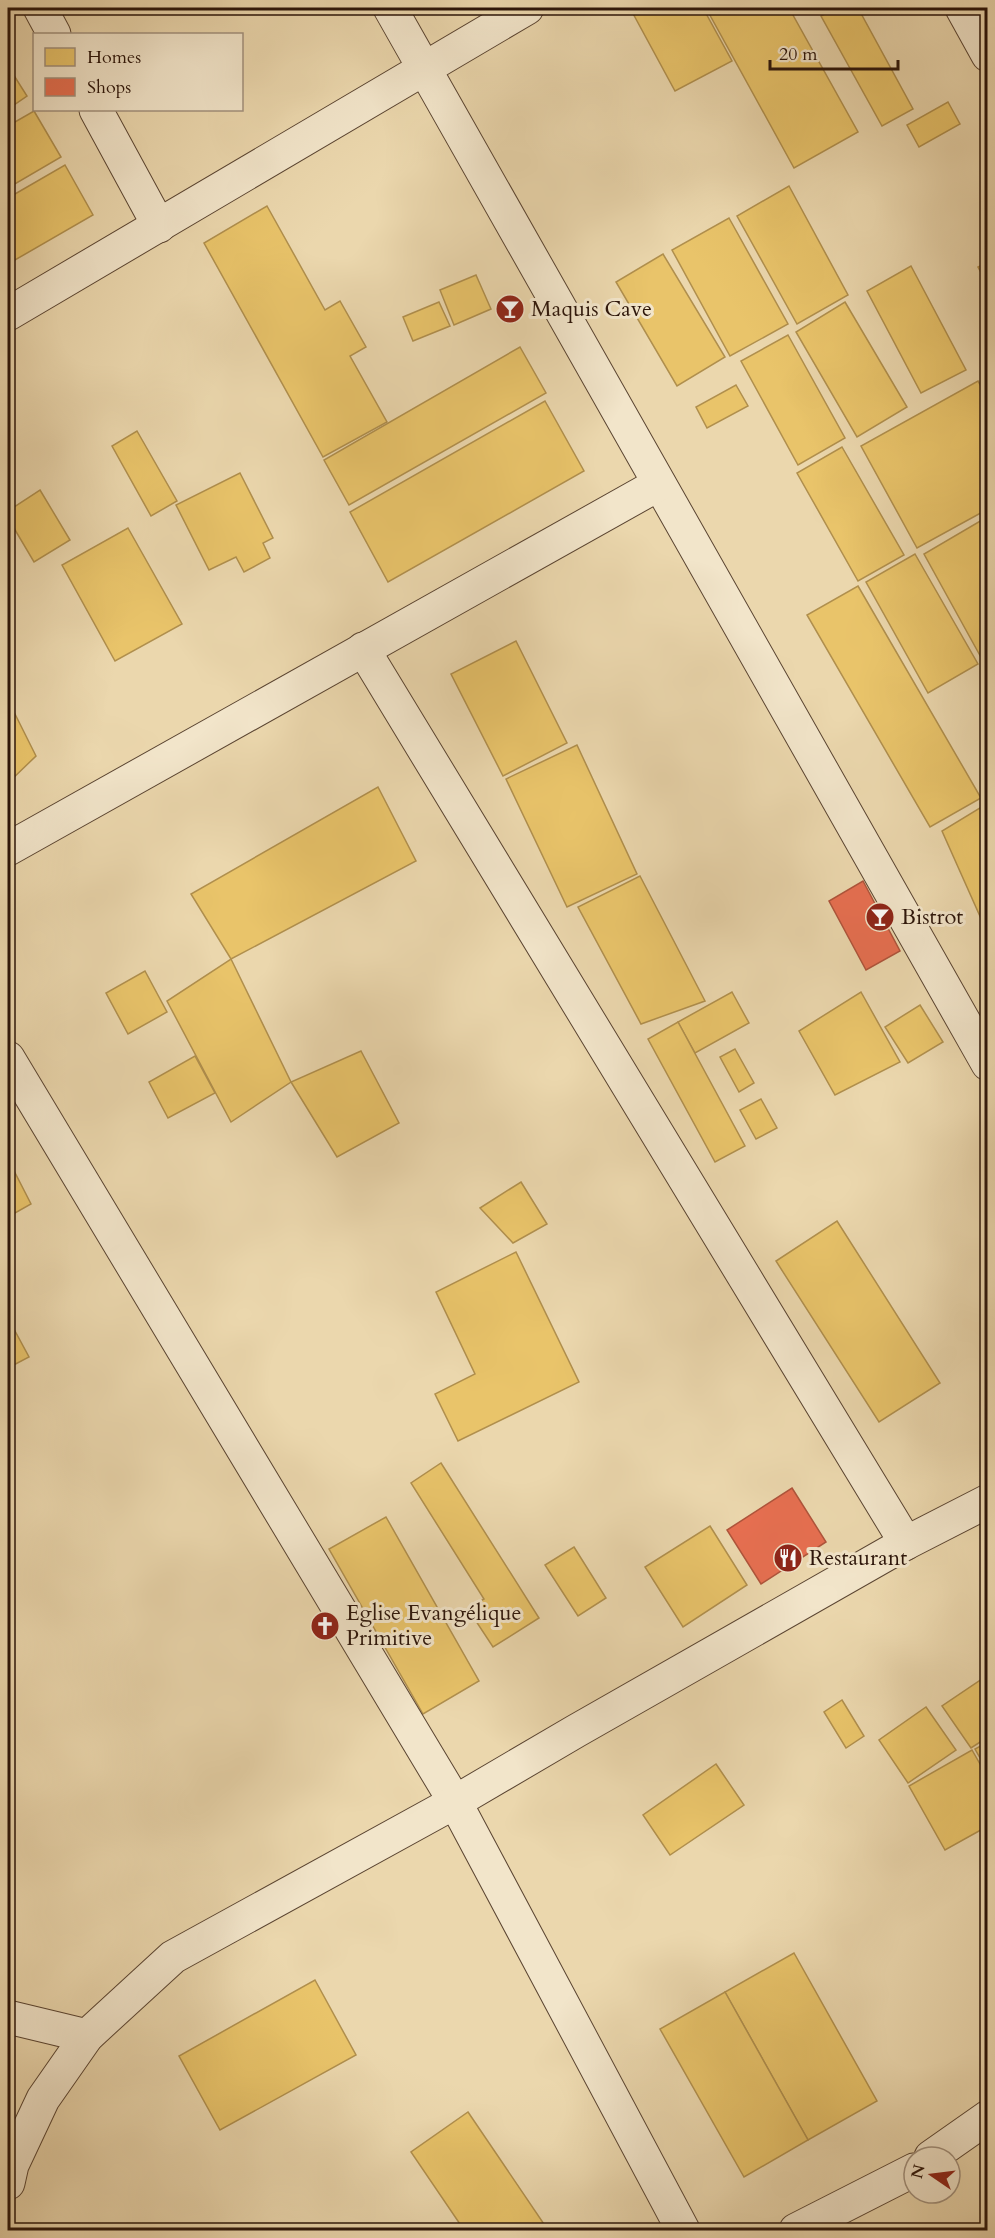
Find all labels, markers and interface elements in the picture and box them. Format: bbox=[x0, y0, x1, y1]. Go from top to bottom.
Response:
legend bbox=[33, 33, 243, 111]
scale bar bbox=[770, 33, 898, 71]
text: 20 m bbox=[779, 42, 818, 67]
text: Homes bbox=[87, 45, 141, 70]
text: Shops bbox=[87, 75, 131, 100]
bar icon: Maquis Cave bbox=[494, 293, 526, 325]
place label: Maquis Cave bbox=[531, 294, 652, 324]
bar icon: Bistrot bbox=[864, 901, 896, 933]
place label: Bistrot bbox=[901, 902, 963, 932]
restaurant icon: Restaurant bbox=[772, 1542, 804, 1574]
place label: Restaurant bbox=[809, 1543, 907, 1573]
place label: Eglise Evangélique Primitive bbox=[346, 1598, 522, 1653]
church icon: Eglise Evangélique Primitive bbox=[309, 1610, 341, 1642]
north arrow bbox=[902, 2145, 962, 2205]
text: N bbox=[906, 2162, 931, 2181]

